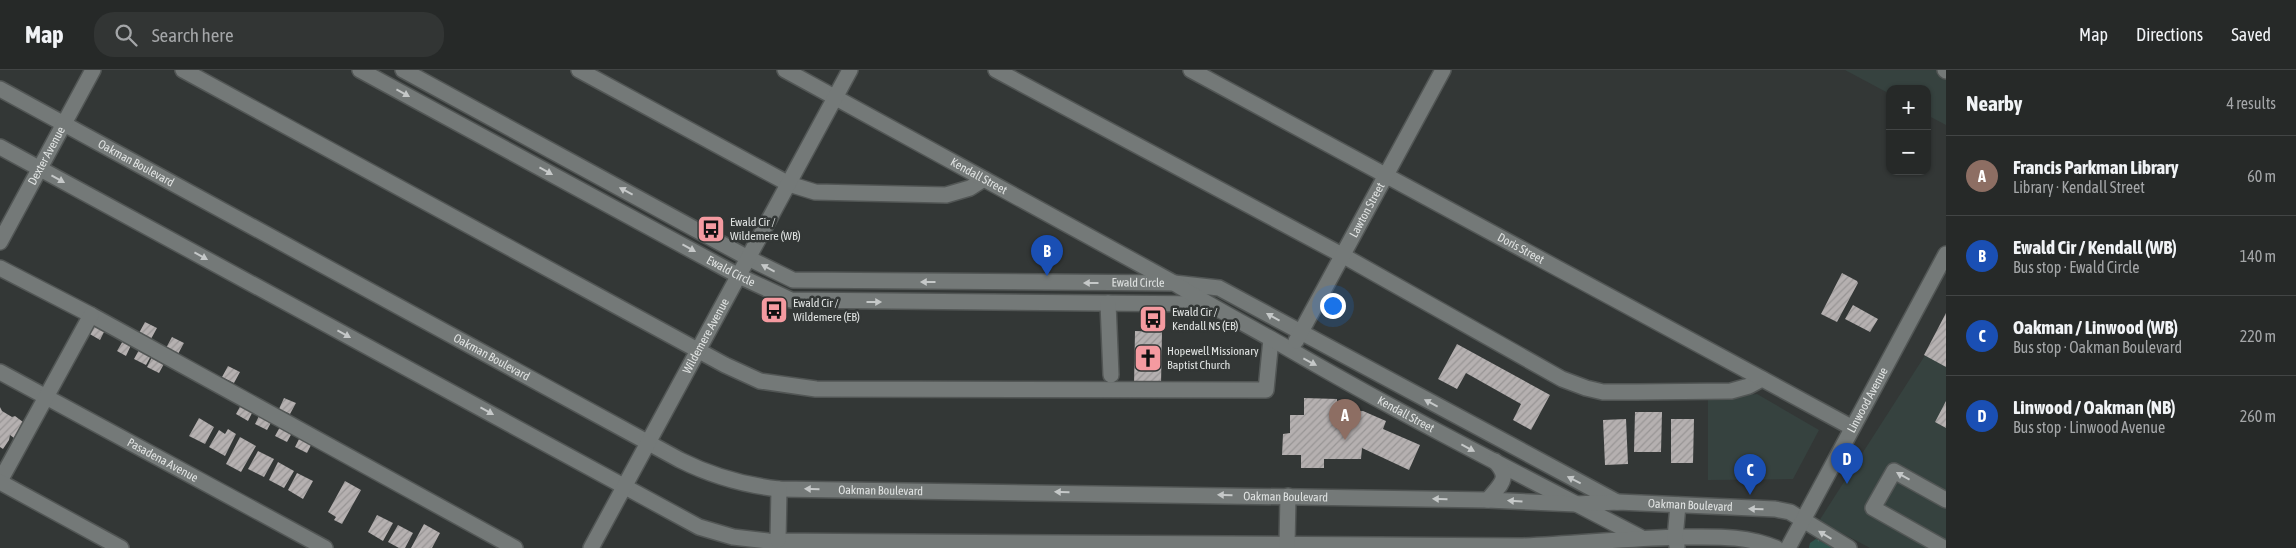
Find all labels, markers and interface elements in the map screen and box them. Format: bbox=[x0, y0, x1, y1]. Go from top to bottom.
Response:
search box bbox=[94, 12, 444, 57]
text: Map bbox=[25, 21, 64, 48]
icon: search bbox=[112, 21, 140, 49]
text: Search here bbox=[152, 24, 234, 46]
text: Map bbox=[2079, 24, 2108, 45]
text: Directions bbox=[2136, 24, 2203, 45]
text: Saved bbox=[2231, 24, 2271, 45]
map controls bbox=[1886, 85, 1931, 175]
button: + bbox=[1886, 85, 1931, 130]
one-way arrow bbox=[396, 89, 411, 97]
text: Nearby bbox=[1966, 91, 2022, 115]
text: 4 results bbox=[2226, 94, 2276, 112]
street label: Dexter Avenue bbox=[25, 124, 68, 187]
button: − bbox=[1886, 130, 1931, 175]
street label: Oakman Boulevard bbox=[95, 137, 177, 190]
street label: Kendall Street bbox=[948, 155, 1010, 198]
text: Francis Parkman Library bbox=[2013, 156, 2179, 178]
one-way arrow bbox=[539, 167, 553, 175]
text: A bbox=[1978, 167, 1986, 185]
text: 60 m bbox=[2247, 167, 2276, 185]
one-way arrow bbox=[52, 174, 65, 183]
text: Library · Kendall Street bbox=[2013, 178, 2145, 196]
street label: Lawton Street bbox=[1347, 180, 1388, 240]
one-way arrow bbox=[618, 187, 633, 195]
bus stop icon: Ewald Cir / Wildemere (WB) bbox=[696, 214, 726, 244]
place label: Ewald Cir / Wildemere (WB) bbox=[730, 215, 801, 243]
street label: Doris Street bbox=[1495, 230, 1547, 267]
pin: B bbox=[1031, 235, 1063, 276]
text: Ewald Cir / Kendall (WB) bbox=[2013, 236, 2177, 258]
one-way arrow bbox=[682, 244, 696, 253]
text: B bbox=[1978, 247, 1986, 265]
text: 140 m bbox=[2240, 247, 2276, 265]
one-way arrow bbox=[194, 252, 208, 260]
street label: Ewald Circle bbox=[704, 253, 757, 290]
text: Bus stop · Ewald Circle bbox=[2013, 258, 2140, 276]
one-way arrow bbox=[762, 264, 775, 273]
street label: Ewald Circle bbox=[1112, 276, 1164, 290]
one-way arrow bbox=[920, 278, 936, 286]
one-way arrow bbox=[1082, 279, 1098, 287]
your location bbox=[1320, 293, 1346, 319]
bus stop icon: Ewald Cir / Wildemere (EB) bbox=[759, 295, 789, 325]
street label: Wildemere Avenue bbox=[680, 296, 732, 376]
place label: Ewald Cir / Wildemere (EB) bbox=[793, 296, 860, 324]
one-way arrow bbox=[866, 298, 882, 306]
bus stop icon: Ewald Cir / Kendall NS (EB) bbox=[1138, 304, 1168, 334]
place label: Ewald Cir / Kendall NS (EB) bbox=[1172, 305, 1239, 333]
one-way arrow bbox=[1266, 313, 1280, 321]
text: Oakman / Linwood (WB) bbox=[2013, 316, 2178, 338]
text: C bbox=[1978, 327, 1986, 345]
text: 220 m bbox=[2240, 327, 2276, 345]
one-way arrow bbox=[337, 330, 351, 338]
street label: Oakman Boulevard bbox=[451, 331, 532, 384]
text: Bus stop · Oakman Boulevard bbox=[2013, 338, 2182, 356]
church icon: Hopewell Missionary Baptist Church bbox=[1133, 343, 1163, 373]
place label: Hopewell Missionary Baptist Church bbox=[1167, 344, 1259, 372]
one-way arrow bbox=[1303, 358, 1317, 366]
street label: Linwood Avenue bbox=[1844, 365, 1891, 435]
street label: Kendall Street bbox=[1375, 393, 1437, 436]
text: Linwood / Oakman (NB) bbox=[2013, 396, 2176, 418]
pin: A bbox=[1329, 399, 1361, 440]
one-way arrow bbox=[1424, 399, 1438, 407]
one-way arrow bbox=[480, 407, 493, 416]
text: D bbox=[1978, 407, 1986, 425]
text: 260 m bbox=[2240, 407, 2276, 425]
text: Bus stop · Linwood Avenue bbox=[2013, 418, 2165, 436]
street label: Pasadena Avenue bbox=[125, 435, 201, 485]
pin: D bbox=[1831, 443, 1863, 484]
one-way arrow bbox=[1461, 444, 1476, 452]
pin: C bbox=[1734, 454, 1766, 495]
one-way arrow bbox=[1897, 472, 1910, 481]
one-way arrow bbox=[1567, 476, 1581, 484]
street label: Oakman Boulevard bbox=[838, 483, 923, 498]
one-way arrow bbox=[804, 485, 820, 493]
one-way arrow bbox=[1054, 488, 1070, 496]
street label: Oakman Boulevard bbox=[1243, 489, 1328, 505]
one-way arrow bbox=[1216, 491, 1232, 499]
one-way arrow bbox=[1431, 494, 1447, 502]
one-way arrow bbox=[1507, 496, 1523, 504]
street label: Oakman Boulevard bbox=[1648, 496, 1733, 514]
one-way arrow bbox=[1748, 504, 1764, 512]
one-way arrow bbox=[1819, 530, 1832, 539]

